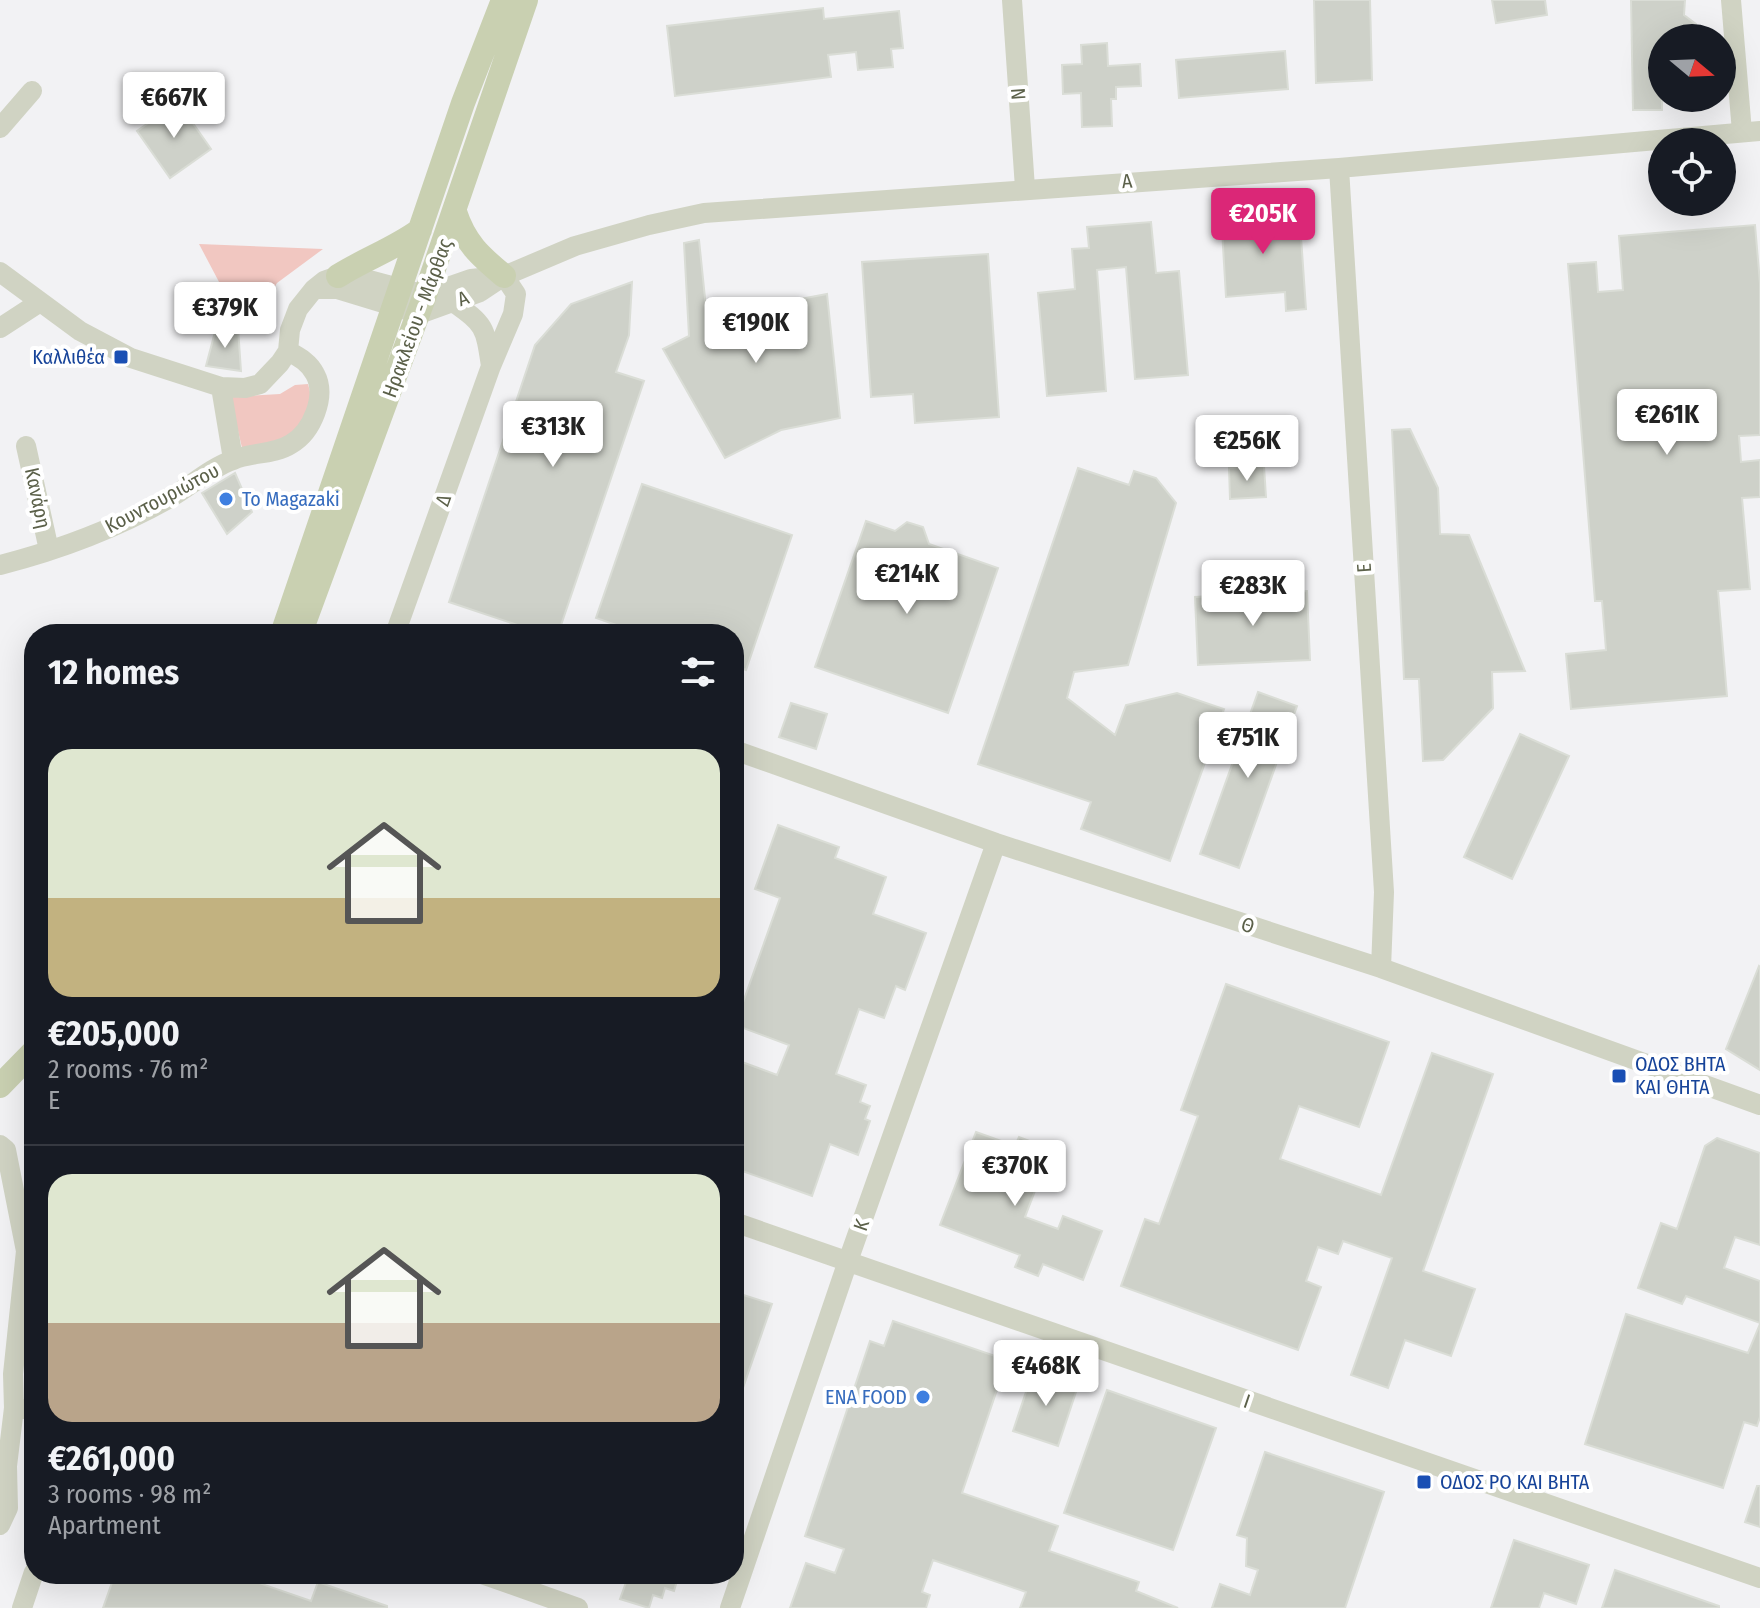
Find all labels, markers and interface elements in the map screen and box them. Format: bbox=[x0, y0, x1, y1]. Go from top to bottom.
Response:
north arrow bbox=[1648, 24, 1736, 112]
map controls bbox=[1648, 24, 1736, 216]
pin: €667K bbox=[118, 72, 230, 140]
text: €667K bbox=[141, 82, 207, 113]
street label: Ν bbox=[1006, 87, 1030, 101]
button: locate bbox=[1648, 128, 1736, 216]
street label: Α bbox=[1121, 169, 1134, 193]
pin: €205K bbox=[1207, 188, 1319, 256]
text: €205K bbox=[1229, 198, 1297, 229]
street label: Ηρακλείου - Μάρθας bbox=[377, 235, 457, 401]
pin: €379K bbox=[169, 282, 281, 350]
street label: Α bbox=[454, 285, 472, 311]
text: €379K bbox=[192, 292, 258, 323]
pin: €190K bbox=[700, 297, 812, 365]
text: €190K bbox=[723, 307, 789, 338]
place label: Καλλιθέα bbox=[32, 345, 105, 369]
marker: Καλλιθέα bbox=[112, 348, 130, 366]
pin: €261K bbox=[1611, 389, 1723, 457]
text: €261K bbox=[1635, 399, 1699, 430]
pin: €313K bbox=[497, 401, 609, 469]
text: €313K bbox=[521, 411, 585, 442]
pin: €256K bbox=[1191, 415, 1303, 483]
text: €256K bbox=[1213, 425, 1281, 456]
street label: Κουντουριώτου bbox=[101, 458, 223, 538]
street label: Κανάρη bbox=[20, 465, 56, 531]
place label: To Magazaki bbox=[242, 487, 340, 511]
marker: To Magazaki bbox=[217, 490, 235, 508]
street label: Δ bbox=[430, 491, 456, 509]
pin: €214K bbox=[851, 548, 963, 616]
text: €214K bbox=[875, 558, 939, 589]
pin: €283K bbox=[1197, 560, 1309, 628]
street label: Ε bbox=[1352, 562, 1376, 574]
text: €283K bbox=[1220, 570, 1286, 601]
icon: filters bbox=[676, 650, 720, 694]
text: 12 homes bbox=[48, 652, 179, 693]
pin: €751K bbox=[1192, 712, 1304, 780]
text: €751K bbox=[1217, 722, 1279, 753]
icon: home bbox=[312, 801, 456, 945]
street label: Θ bbox=[1238, 912, 1258, 938]
text: €205,000 bbox=[48, 1013, 180, 1054]
place label: ΟΔΟΣ ΒΗΤΑ ΚΑΙ ΘΗΤΑ bbox=[1635, 1052, 1726, 1099]
text: 2 rooms · 76 m² bbox=[48, 1054, 208, 1085]
marker: ΟΔΟΣ ΒΗΤΑ ΚΑΙ ΘΗΤΑ bbox=[1610, 1067, 1628, 1085]
text: Ε bbox=[48, 1085, 60, 1116]
pin: €370K bbox=[959, 1140, 1071, 1208]
text: €370K bbox=[982, 1150, 1048, 1181]
street label: Κ bbox=[848, 1216, 874, 1234]
icon: home bbox=[312, 1226, 456, 1370]
pin: €468K bbox=[990, 1340, 1102, 1408]
text: €468K bbox=[1012, 1350, 1080, 1381]
place label: ENA FOOD bbox=[825, 1385, 907, 1409]
marker: ENA FOOD bbox=[914, 1388, 932, 1406]
street label: Ι bbox=[1241, 1389, 1253, 1413]
text: €261,000 bbox=[48, 1438, 175, 1479]
place label: ΟΔΟΣ ΡΟ ΚΑΙ ΒΗΤΑ bbox=[1440, 1470, 1590, 1494]
marker: ΟΔΟΣ ΡΟ ΚΑΙ ΒΗΤΑ bbox=[1415, 1473, 1433, 1491]
text: 3 rooms · 98 m² bbox=[48, 1479, 211, 1510]
text: Apartment bbox=[48, 1510, 161, 1541]

